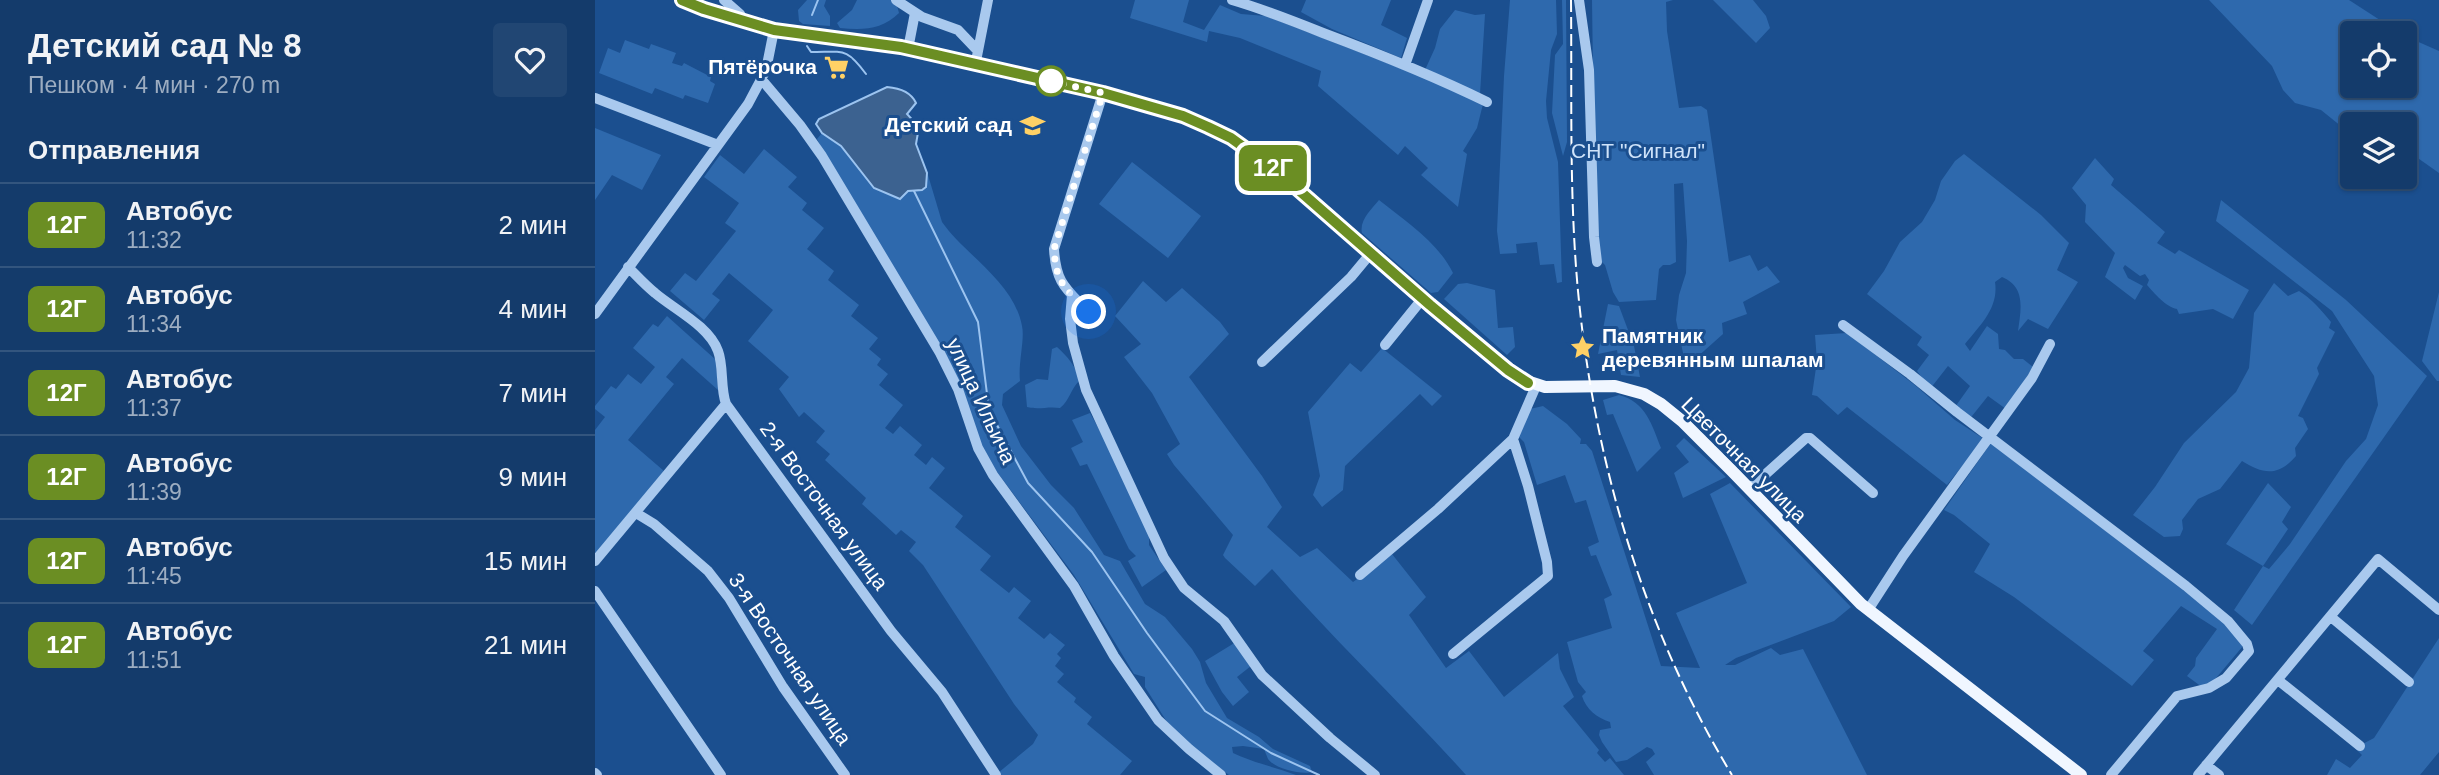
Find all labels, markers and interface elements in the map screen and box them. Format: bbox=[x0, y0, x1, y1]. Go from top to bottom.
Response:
map controls bbox=[2340, 21, 2417, 189]
button: locate bbox=[2340, 21, 2417, 98]
button: heart bbox=[493, 23, 567, 97]
text: Детский сад № 8 bbox=[28, 27, 302, 64]
supermarket icon: Пятёрочка bbox=[823, 53, 851, 81]
place label: Пятёрочка bbox=[708, 55, 817, 78]
unlabelled marker bbox=[1036, 66, 1066, 96]
text: Пешком · 4 мин · 270 m bbox=[28, 72, 280, 98]
school or university icon: Детский сад bbox=[1018, 111, 1046, 139]
button: layers bbox=[2340, 112, 2417, 189]
place label: Детский сад bbox=[885, 113, 1012, 136]
text: Отправления bbox=[28, 135, 200, 165]
park label: СНТ "Сигнал" bbox=[1571, 139, 1705, 162]
line badge: 12Г bbox=[1233, 145, 1313, 191]
text: 12Г bbox=[1253, 154, 1293, 181]
text: Автобус bbox=[126, 196, 233, 226]
text: 2 мин bbox=[499, 210, 567, 240]
text: 12Г bbox=[46, 211, 87, 238]
text: 11:32 bbox=[126, 227, 182, 253]
text: Автобус bbox=[126, 280, 233, 310]
text: 4 мин bbox=[499, 294, 567, 324]
your location bbox=[1071, 294, 1106, 329]
text: 12Г bbox=[46, 295, 87, 322]
text: 11:34 bbox=[126, 311, 182, 337]
place label: Памятник деревянным шпалам bbox=[1602, 324, 1824, 371]
street label: улица Ильича bbox=[942, 334, 1021, 468]
place icon: Памятник деревянным шпалам bbox=[1568, 334, 1596, 362]
text: Автобус bbox=[126, 364, 233, 394]
text: 7 мин bbox=[499, 378, 567, 408]
text: 12Г bbox=[46, 379, 87, 406]
street label: Цветочная улица bbox=[1677, 392, 1812, 527]
text: 11:37 bbox=[126, 395, 182, 421]
street label: 2-я Восточная улица bbox=[756, 417, 893, 594]
text: Автобус bbox=[126, 448, 233, 478]
text: 9 мин bbox=[499, 462, 567, 492]
text: 12Г bbox=[46, 463, 87, 490]
text: 11:39 bbox=[126, 479, 182, 505]
text: Автобус bbox=[126, 532, 233, 562]
text: 15 мин bbox=[484, 546, 567, 576]
text: 12Г bbox=[46, 547, 87, 574]
text: 11:45 bbox=[126, 563, 182, 589]
street label: 3-я Восточная улица bbox=[724, 569, 857, 749]
text: Автобус bbox=[126, 616, 233, 646]
text: 21 мин bbox=[484, 630, 567, 660]
text: 12Г bbox=[46, 631, 87, 658]
text: 11:51 bbox=[126, 647, 182, 673]

